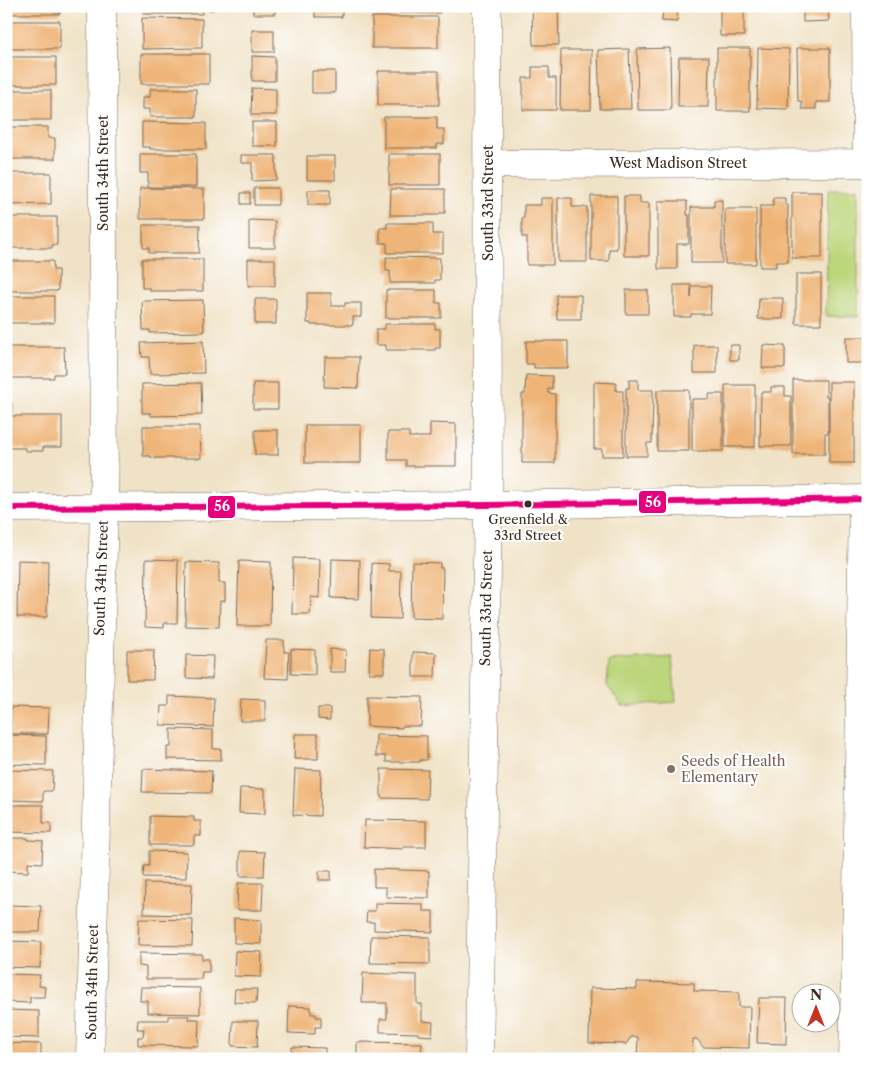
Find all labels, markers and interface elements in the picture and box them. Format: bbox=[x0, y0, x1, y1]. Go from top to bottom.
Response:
street label: South 34th Street bbox=[94, 115, 112, 231]
street label: South 33rd Street bbox=[479, 145, 497, 261]
street label: West Madison Street bbox=[608, 154, 747, 172]
line badge: 56 bbox=[638, 490, 667, 514]
text: 56 bbox=[645, 493, 661, 511]
line badge: 56 bbox=[207, 495, 236, 519]
text: 56 bbox=[214, 497, 230, 515]
marker: Greenfield & 33rd Street bbox=[523, 499, 533, 509]
place label: Greenfield & 33rd Street bbox=[488, 511, 568, 543]
street label: South 34th Street bbox=[90, 520, 112, 636]
street label: South 33rd Street bbox=[476, 550, 496, 666]
place label: Seeds of Health Elementary bbox=[681, 752, 786, 786]
marker: Seeds of Health Elementary bbox=[665, 763, 677, 775]
street label: South 34th Street bbox=[82, 924, 102, 1040]
north arrow bbox=[792, 982, 842, 1032]
text: N bbox=[810, 986, 822, 1004]

